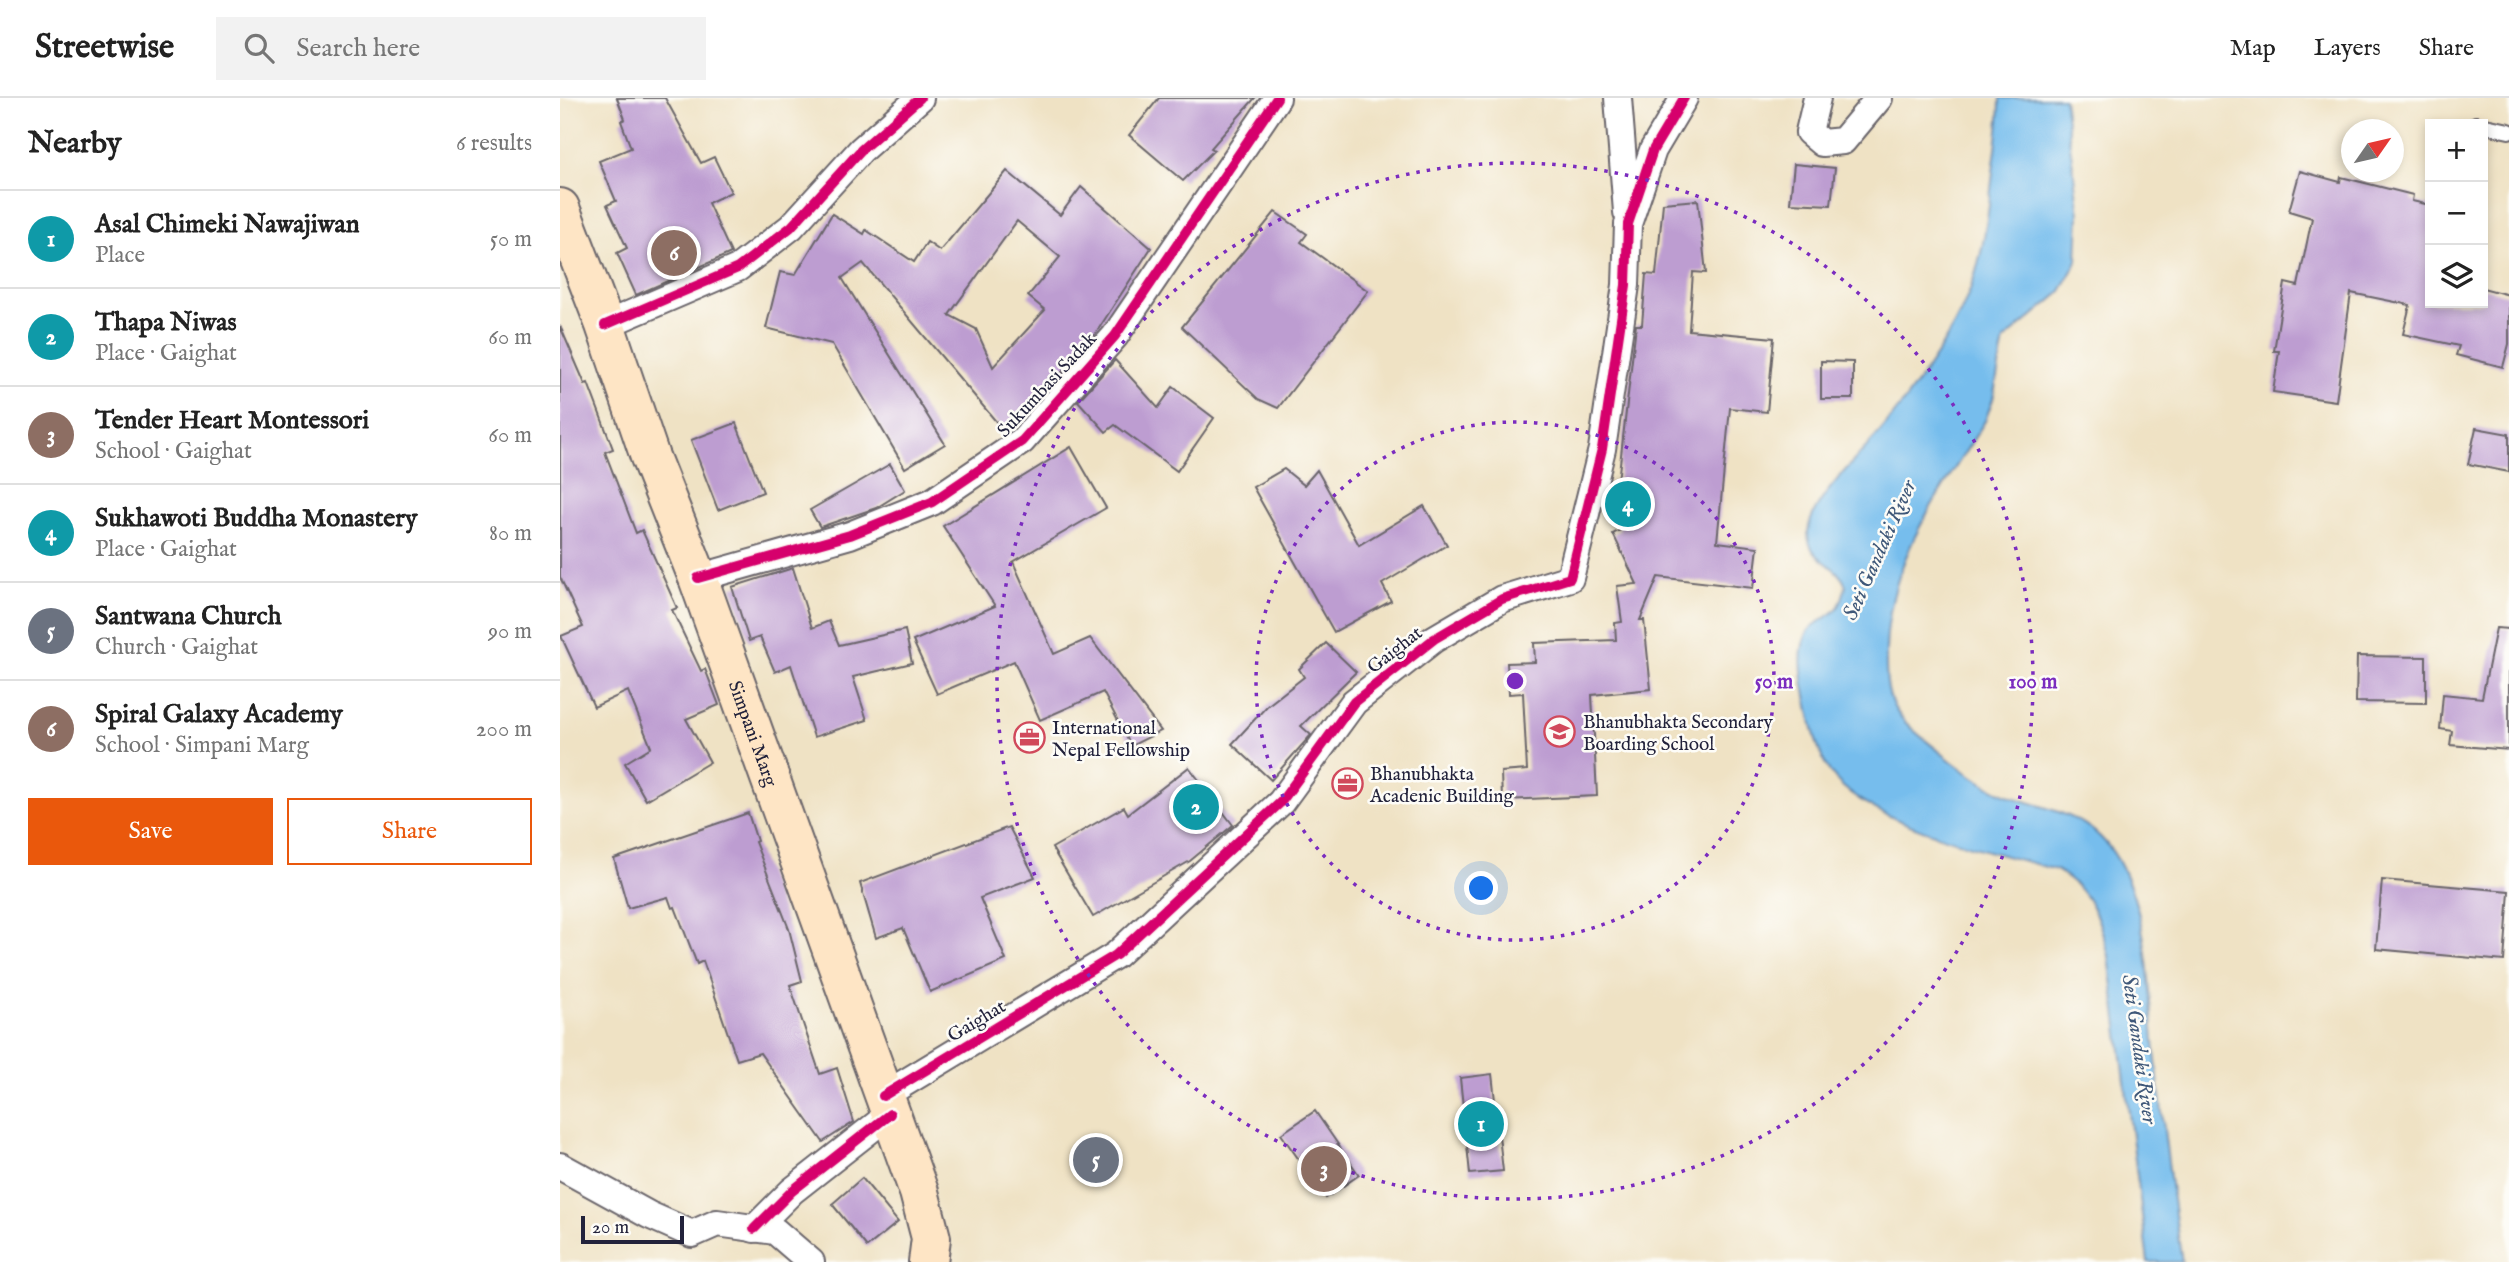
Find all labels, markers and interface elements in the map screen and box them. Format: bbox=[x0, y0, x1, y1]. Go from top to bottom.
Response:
search box bbox=[216, 17, 706, 80]
text: Streetwise bbox=[35, 27, 174, 69]
icon: search bbox=[240, 29, 278, 67]
text: Search here bbox=[296, 32, 420, 65]
text: Map bbox=[2230, 33, 2276, 64]
text: Layers bbox=[2314, 33, 2381, 64]
text: Share bbox=[2419, 33, 2474, 64]
north arrow bbox=[2341, 119, 2404, 182]
map controls bbox=[2425, 119, 2488, 308]
button: + bbox=[2425, 119, 2488, 182]
text: Nearby bbox=[28, 125, 121, 163]
text: 6 results bbox=[456, 129, 532, 158]
button: − bbox=[2425, 182, 2488, 245]
text: Asal Chimeki Nawajiwan bbox=[95, 208, 360, 241]
text: 1 bbox=[47, 225, 55, 254]
text: 50 m bbox=[490, 225, 532, 254]
pin: 6 bbox=[651, 227, 697, 279]
text: Place bbox=[95, 241, 145, 270]
button: layers bbox=[2425, 245, 2488, 308]
text: Thapa Niwas bbox=[95, 306, 237, 339]
text: 2 bbox=[46, 323, 56, 352]
text: 60 m bbox=[488, 323, 532, 352]
street label: Sukumbasi Sadak bbox=[993, 327, 1103, 443]
text: Place · Gaighat bbox=[95, 339, 237, 368]
text: Tender Heart Montessori bbox=[95, 404, 369, 437]
text: 3 bbox=[47, 421, 55, 450]
text: 60 m bbox=[488, 421, 532, 450]
text: School · Gaighat bbox=[95, 437, 252, 466]
water label: Seti Gandaki River bbox=[1837, 476, 1924, 625]
pin: 4 bbox=[1605, 478, 1651, 530]
text: Sukhawoti Buddha Monastery bbox=[95, 502, 418, 535]
text: 4 bbox=[45, 519, 57, 548]
text: 80 m bbox=[489, 519, 532, 548]
text: Place · Gaighat bbox=[95, 535, 237, 564]
text: Santwana Church bbox=[95, 600, 282, 633]
text: 5 bbox=[47, 617, 55, 646]
text: 90 m bbox=[488, 617, 532, 646]
street label: Gaighat bbox=[1363, 621, 1428, 680]
text: Church · Gaighat bbox=[95, 633, 258, 662]
centre of rings bbox=[1503, 669, 1527, 693]
text: 50 m bbox=[1755, 669, 1794, 696]
text: 100 m bbox=[2008, 669, 2058, 696]
street label: Simpani Marg bbox=[722, 678, 782, 791]
text: Spiral Galaxy Academy bbox=[95, 698, 343, 731]
place label: Bhanubhakta Secondary Boarding School bbox=[1583, 711, 1773, 757]
text: 6 bbox=[46, 715, 56, 744]
text: 200 m bbox=[476, 715, 532, 744]
school or university icon: Bhanubhakta Secondary Boarding School bbox=[1543, 715, 1577, 749]
place label: International Nepal Fellowship bbox=[1052, 717, 1190, 763]
office icon: International Nepal Fellowship bbox=[1012, 721, 1046, 755]
text: School · Simpani Marg bbox=[95, 731, 309, 760]
place label: Bhanubhakta Acadenic Building bbox=[1369, 763, 1514, 809]
office icon: Bhanubhakta Acadenic Building bbox=[1330, 767, 1364, 801]
pin: 2 bbox=[1173, 781, 1219, 833]
button: Save bbox=[28, 798, 273, 865]
button: Share bbox=[287, 798, 532, 865]
your location bbox=[1464, 871, 1498, 905]
water label: Seti Gandaki River bbox=[2115, 973, 2162, 1126]
street label: Gaighat bbox=[944, 995, 1011, 1048]
pin: 1 bbox=[1458, 1098, 1504, 1150]
pin: 5 bbox=[1073, 1134, 1119, 1186]
pin: 3 bbox=[1301, 1143, 1347, 1195]
scale bar bbox=[581, 1213, 684, 1245]
text: 20 m bbox=[592, 1216, 629, 1240]

